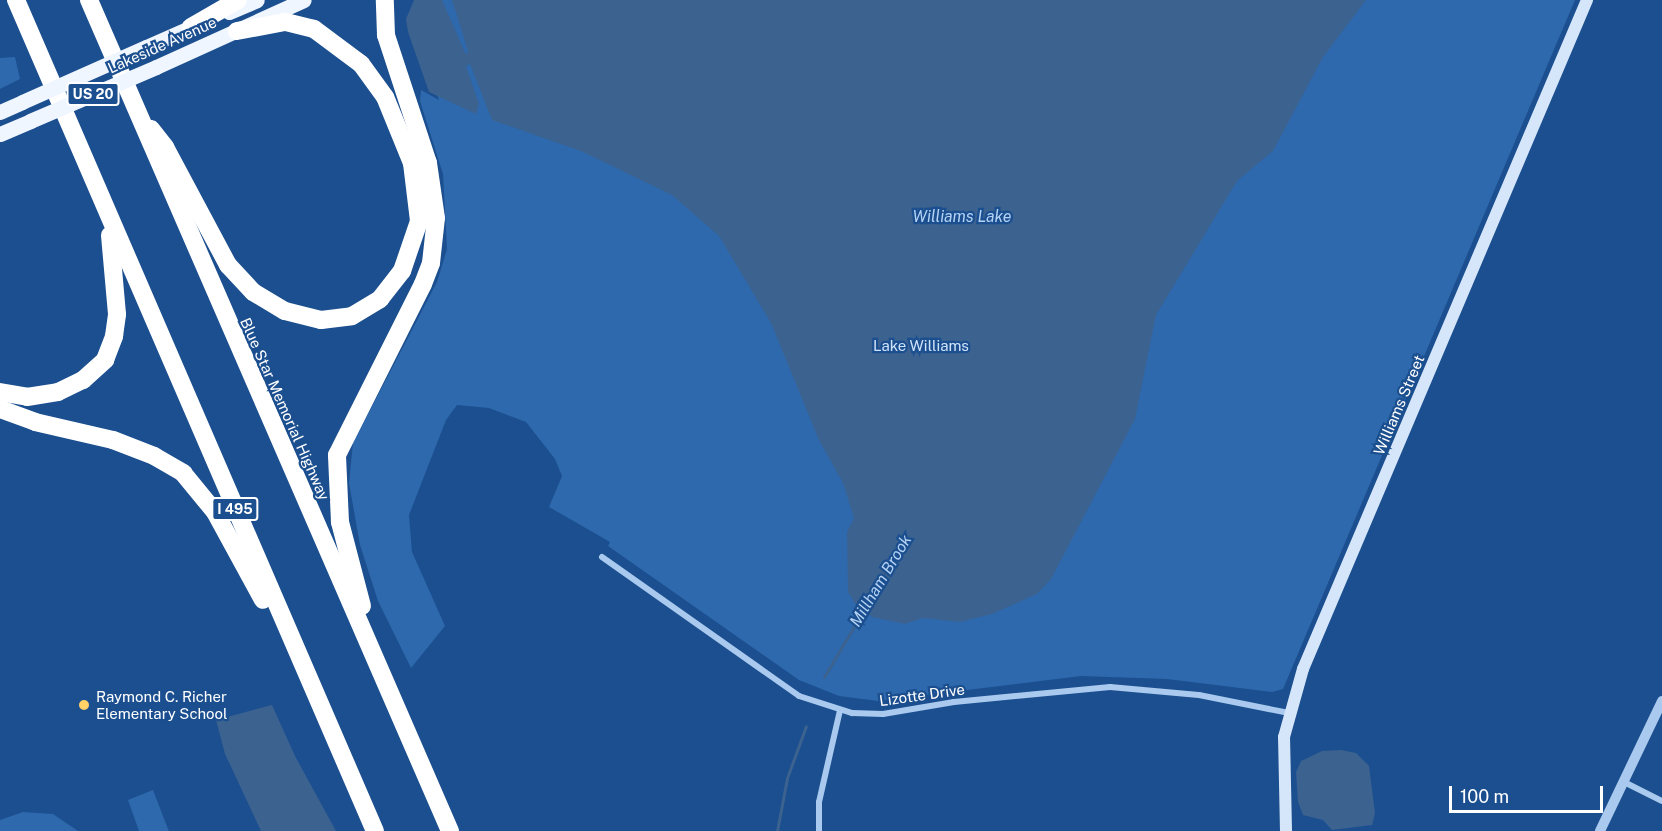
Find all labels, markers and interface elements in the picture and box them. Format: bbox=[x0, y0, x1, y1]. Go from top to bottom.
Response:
street label: Lakeside Avenue bbox=[105, 13, 219, 77]
road number: US 20 bbox=[66, 83, 120, 105]
water label: Williams Lake bbox=[912, 207, 1012, 227]
street label: Blue Star Memorial Highway bbox=[236, 315, 334, 503]
park label: Lake Williams bbox=[873, 337, 969, 355]
street label: Williams Street bbox=[1370, 352, 1428, 458]
road number: I 495 bbox=[211, 498, 259, 520]
water label: Millham Brook bbox=[846, 532, 916, 630]
street label: Lizotte Drive bbox=[878, 680, 966, 710]
place label: Raymond C. Richer Elementary School bbox=[96, 687, 228, 722]
marker: Raymond C. Richer Elementary School bbox=[77, 698, 91, 712]
scale bar bbox=[1452, 774, 1606, 812]
text: 100 m bbox=[1460, 786, 1509, 807]

